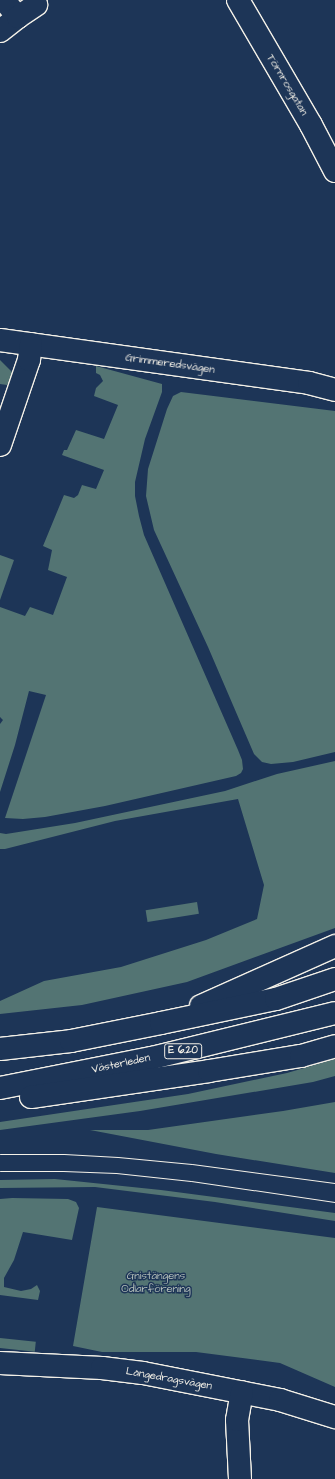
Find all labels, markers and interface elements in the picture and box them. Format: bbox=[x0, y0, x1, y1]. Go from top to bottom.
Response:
street label: Törnrosgatan bbox=[264, 52, 310, 118]
street label: Grimmeredsvägen bbox=[125, 351, 215, 377]
road number: E 6.20 bbox=[164, 1043, 202, 1059]
street label: Västerleden bbox=[91, 1051, 151, 1077]
park label: Gnistängens Odlarförening bbox=[121, 1270, 191, 1296]
street label: Långedragsvägen bbox=[125, 1365, 213, 1393]

